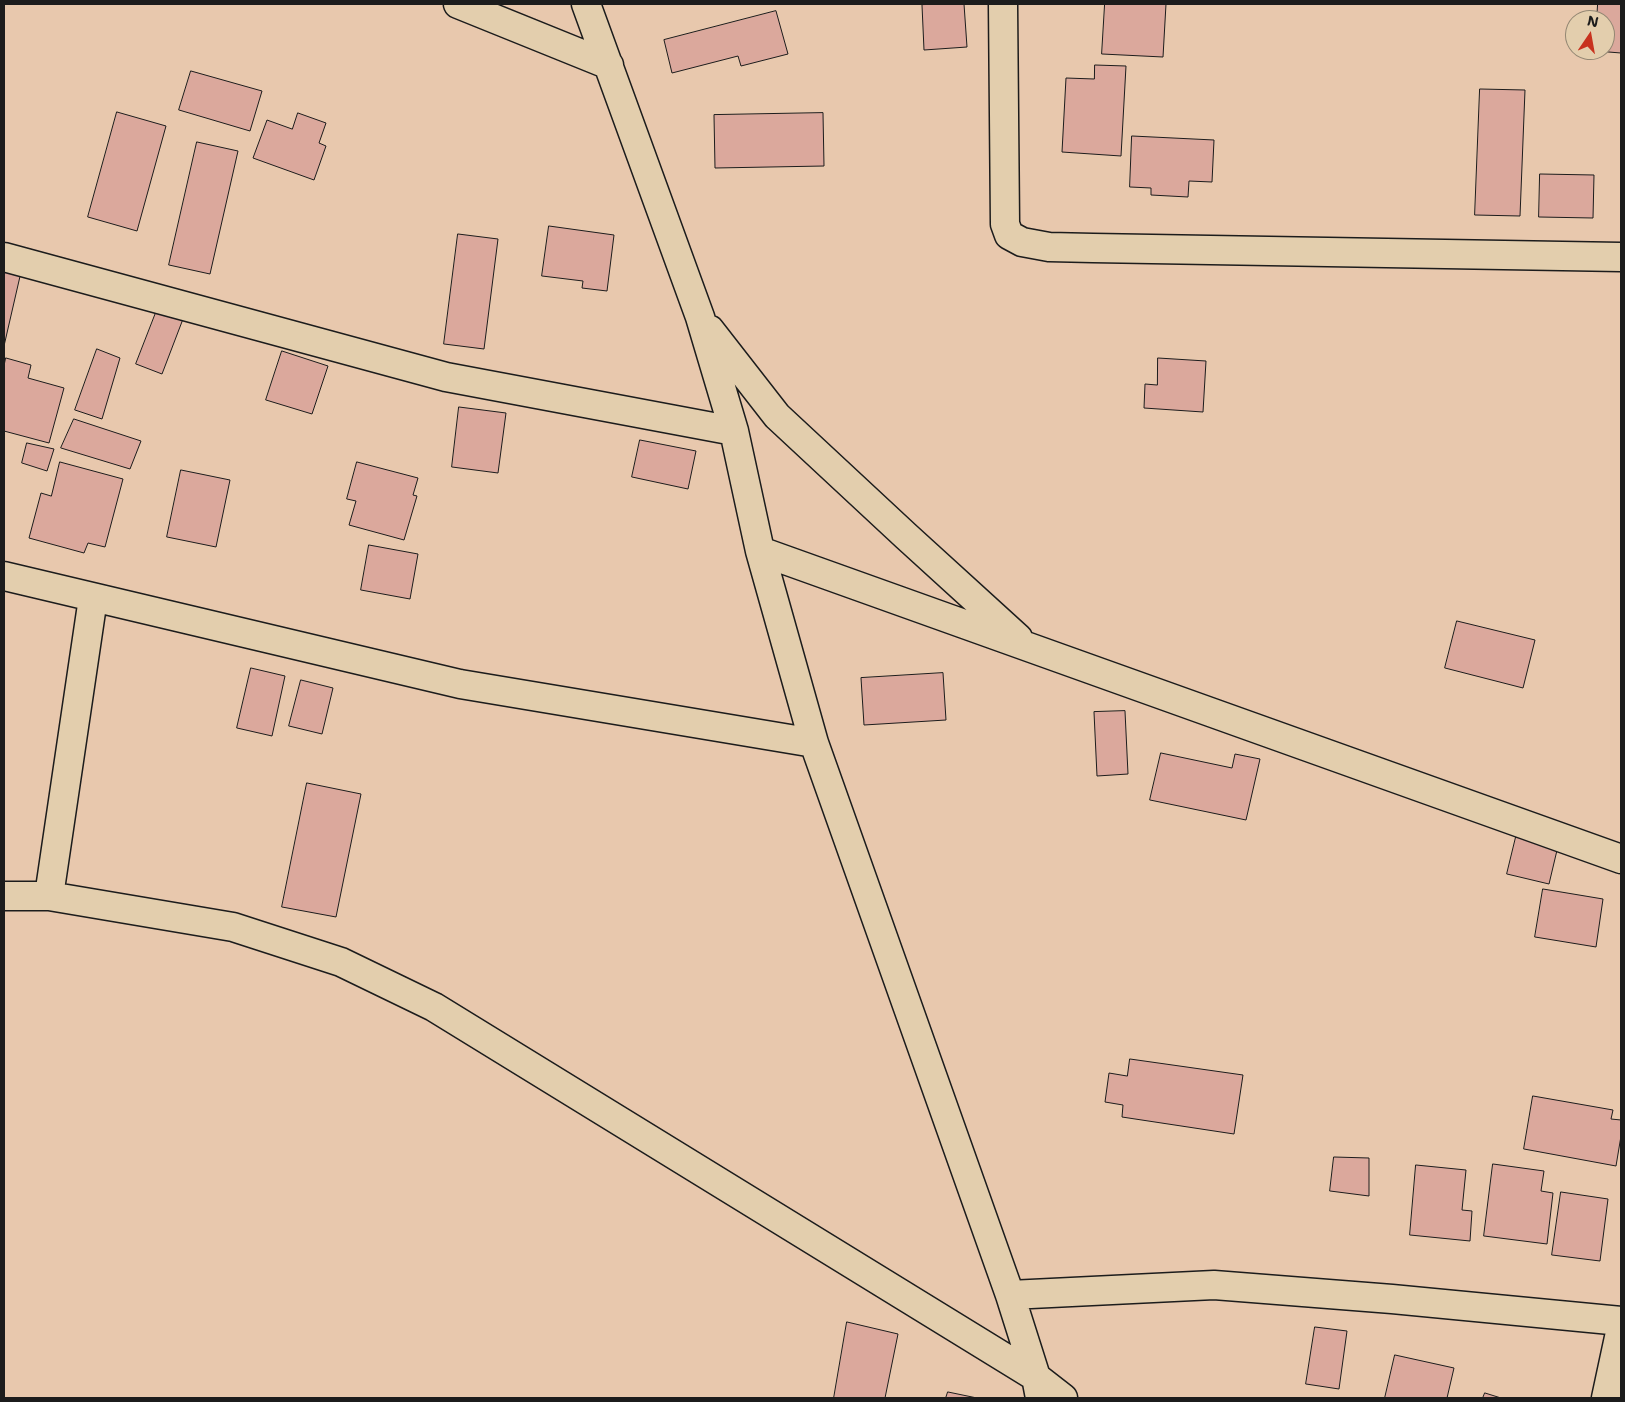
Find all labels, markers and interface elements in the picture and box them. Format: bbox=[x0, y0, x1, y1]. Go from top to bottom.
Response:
north arrow bbox=[1565, 10, 1615, 60]
text: N bbox=[1586, 11, 1600, 31]

